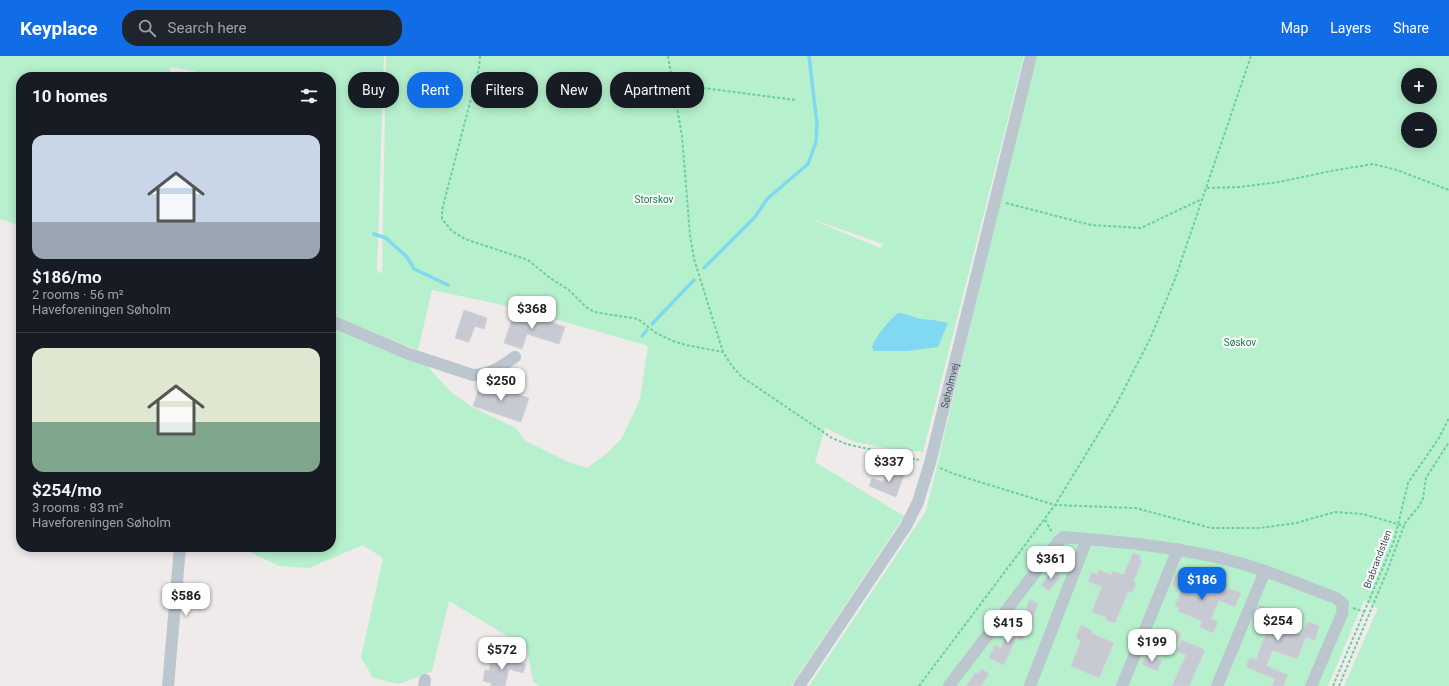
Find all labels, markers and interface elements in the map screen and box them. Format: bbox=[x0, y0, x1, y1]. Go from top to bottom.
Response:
search box bbox=[122, 10, 402, 46]
text: Keyplace bbox=[20, 17, 98, 40]
icon: search bbox=[136, 17, 158, 39]
text: Search here bbox=[168, 19, 247, 37]
text: Map bbox=[1281, 20, 1308, 36]
text: Layers bbox=[1330, 20, 1371, 36]
text: Share bbox=[1393, 20, 1429, 36]
map controls bbox=[1401, 68, 1437, 148]
button: + bbox=[1401, 68, 1437, 104]
chip: Buy bbox=[348, 72, 399, 108]
chip: Rent bbox=[407, 72, 463, 108]
chip: Filters bbox=[471, 72, 538, 108]
chip: New bbox=[546, 72, 602, 108]
chip: Apartment bbox=[610, 72, 704, 108]
icon: filters bbox=[298, 85, 320, 107]
text: 10 homes bbox=[32, 86, 108, 106]
button: − bbox=[1401, 112, 1437, 148]
icon: home bbox=[140, 161, 212, 233]
park label: Storskov bbox=[635, 194, 674, 205]
text: $186/mo bbox=[32, 267, 102, 287]
text: 2 rooms · 56 m² bbox=[32, 287, 124, 302]
pin: $368 bbox=[508, 296, 556, 330]
text: $368 bbox=[517, 301, 547, 316]
text: Haveforeningen Søholm bbox=[32, 302, 171, 317]
park label: Søskov bbox=[1224, 337, 1256, 348]
street label: Søholmvej bbox=[939, 362, 961, 410]
pin: $250 bbox=[477, 368, 525, 402]
text: $250 bbox=[486, 373, 516, 388]
icon: home bbox=[140, 374, 212, 446]
pin: $337 bbox=[865, 449, 913, 483]
text: $337 bbox=[874, 454, 904, 469]
text: $254/mo bbox=[32, 480, 102, 500]
text: 3 rooms · 83 m² bbox=[32, 500, 124, 515]
text: Haveforeningen Søholm bbox=[32, 515, 171, 530]
street label: Brabrandstien bbox=[1361, 528, 1394, 590]
pin: $361 bbox=[1027, 546, 1075, 580]
text: $361 bbox=[1036, 551, 1066, 566]
pin: $186 bbox=[1178, 567, 1226, 601]
text: $186 bbox=[1187, 572, 1217, 587]
pin: $586 bbox=[162, 583, 210, 617]
text: $586 bbox=[171, 588, 201, 603]
pin: $254 bbox=[1254, 608, 1302, 642]
pin: $415 bbox=[984, 610, 1032, 644]
text: $254 bbox=[1263, 613, 1293, 628]
text: $415 bbox=[993, 615, 1023, 630]
pin: $199 bbox=[1128, 629, 1176, 663]
text: $199 bbox=[1137, 634, 1167, 649]
pin: $572 bbox=[478, 637, 526, 671]
text: $572 bbox=[487, 642, 517, 657]

